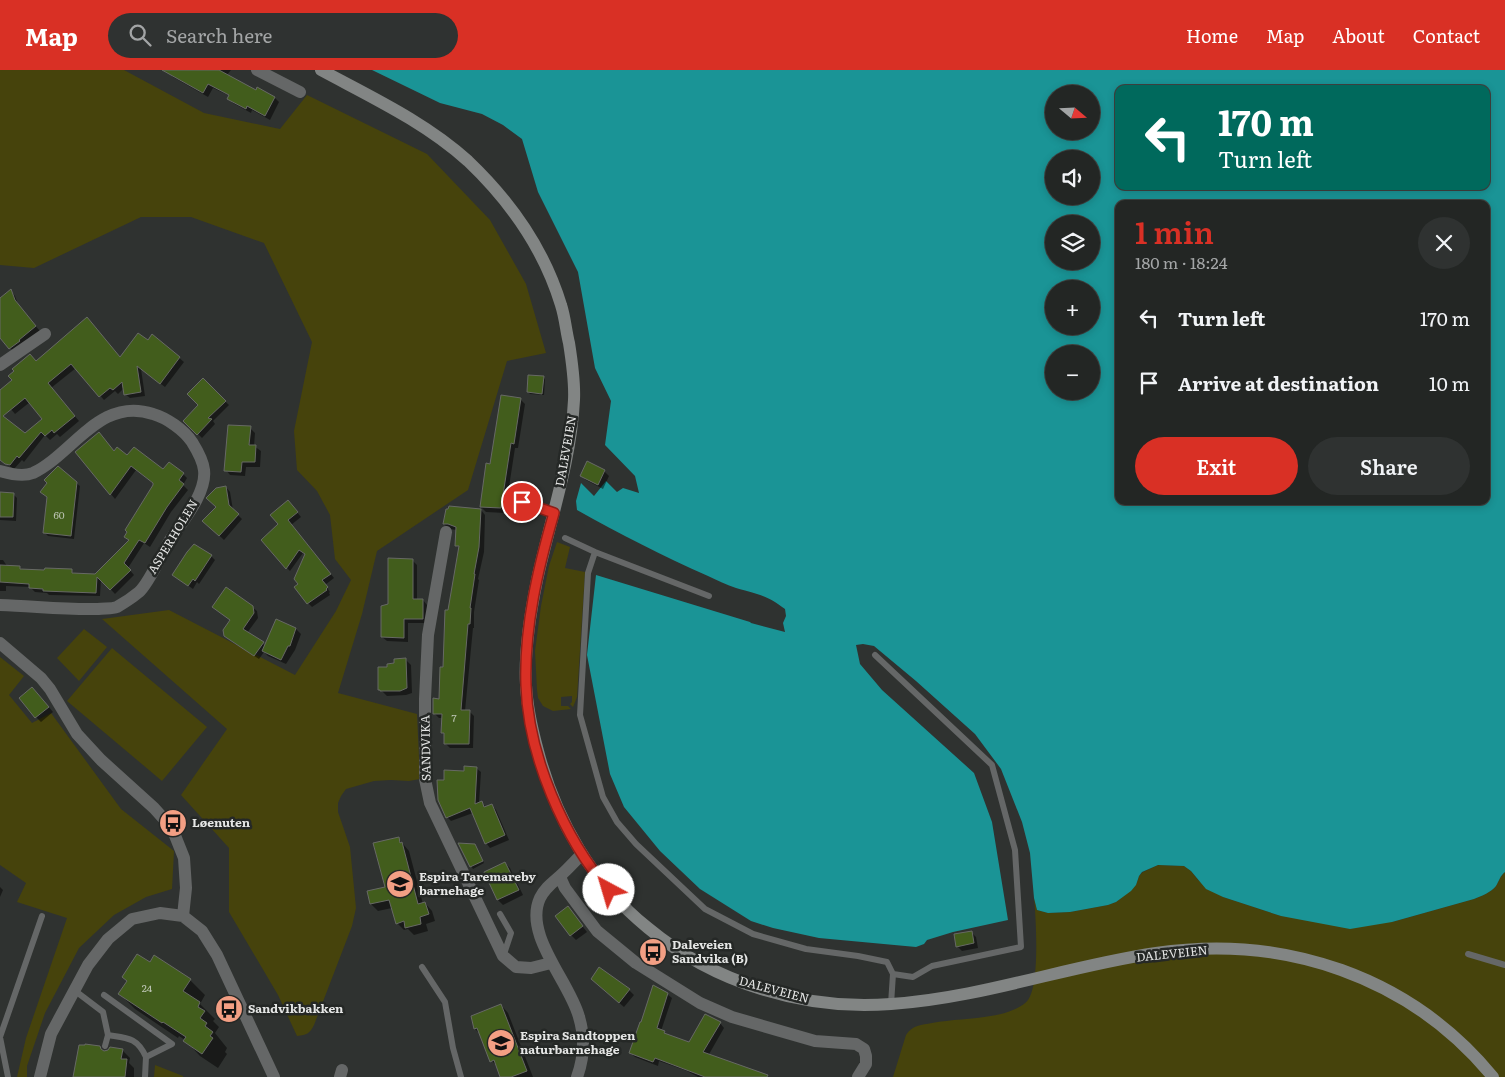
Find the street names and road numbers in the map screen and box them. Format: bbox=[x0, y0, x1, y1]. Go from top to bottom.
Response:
street label: DALEVEIEN bbox=[550, 414, 580, 488]
street label: ASPERHOLEN bbox=[143, 496, 202, 577]
street label: SANDVIKA bbox=[415, 715, 435, 781]
street label: DALEVEIEN bbox=[1135, 940, 1208, 966]
street label: DALEVEIEN bbox=[737, 971, 811, 1007]

